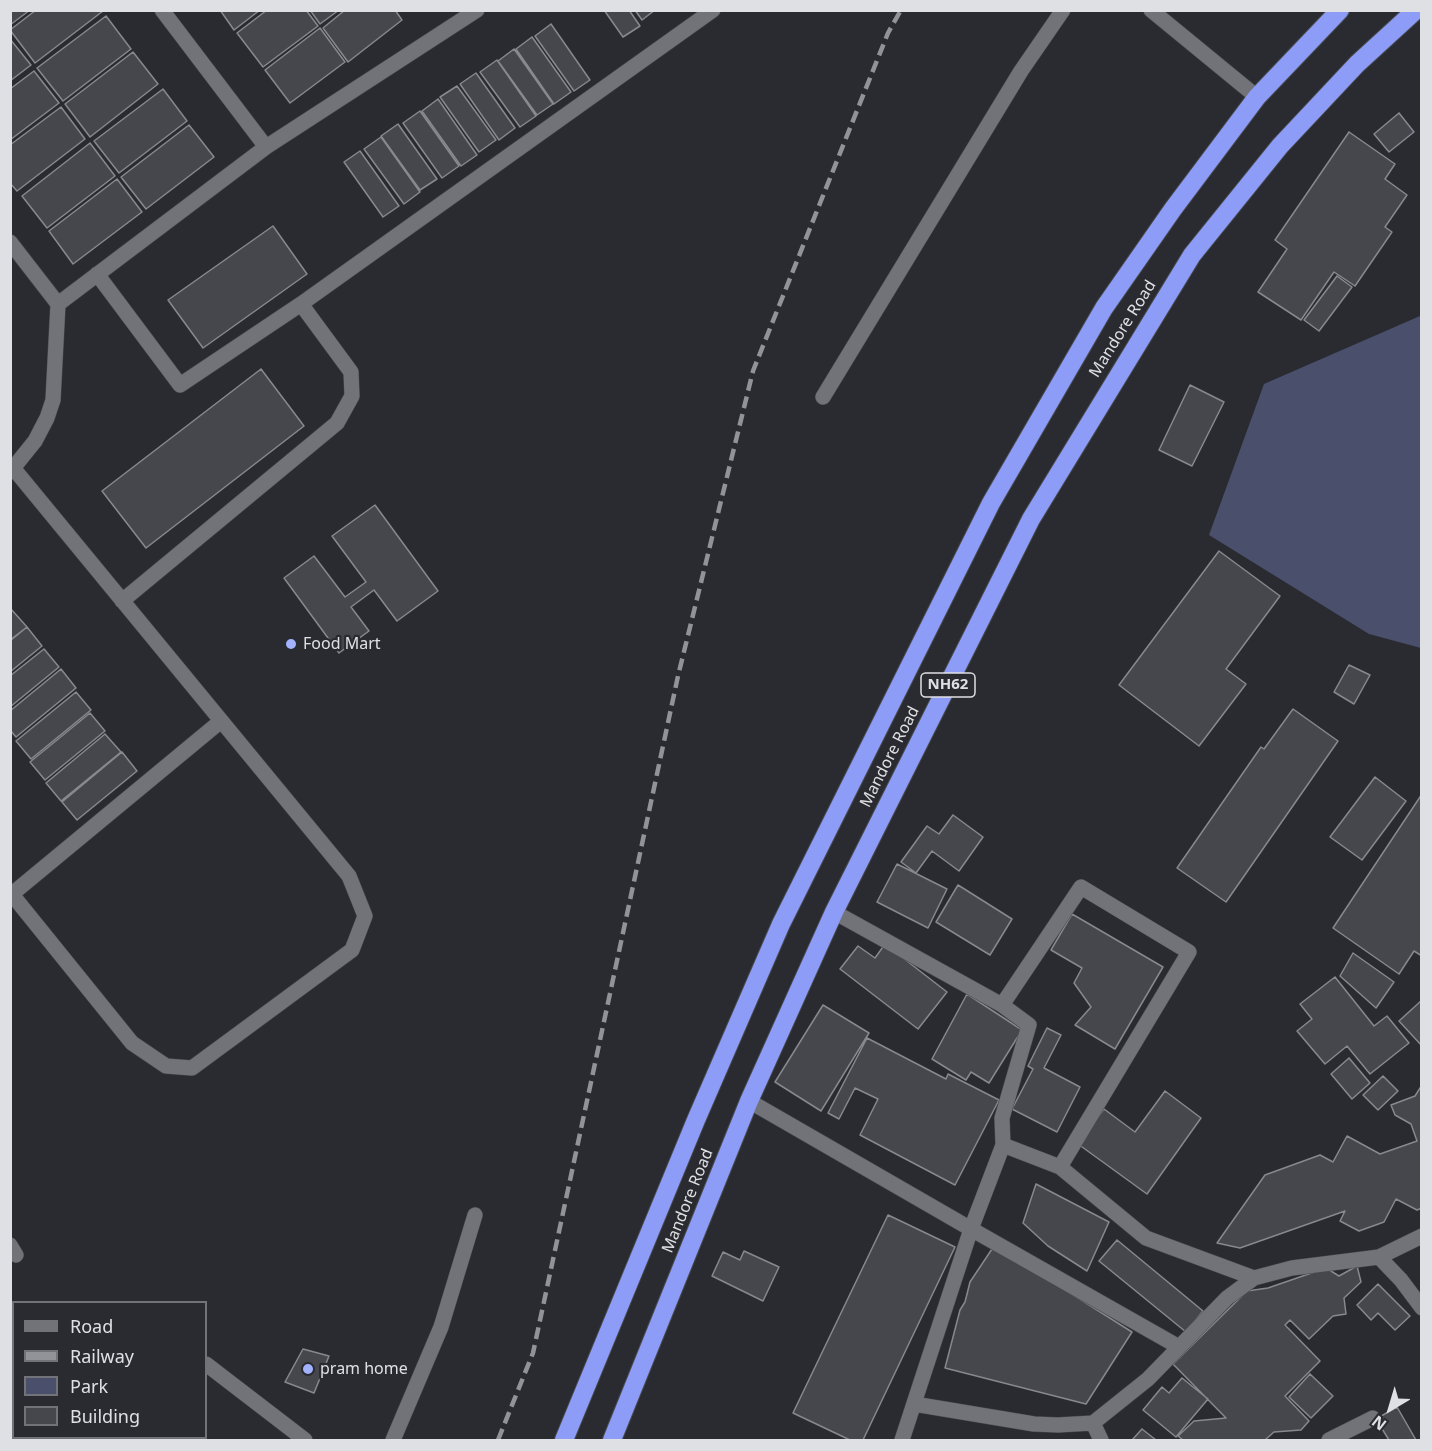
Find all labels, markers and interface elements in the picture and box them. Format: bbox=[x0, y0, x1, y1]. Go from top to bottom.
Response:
street label: Mandore Road bbox=[1085, 277, 1161, 381]
place label: Food Mart bbox=[303, 634, 381, 654]
marker: Food Mart bbox=[284, 637, 298, 651]
road number: NH62 bbox=[921, 673, 975, 697]
street label: Mandore Road bbox=[856, 703, 924, 811]
street label: Mandore Road bbox=[658, 1146, 718, 1256]
legend bbox=[12, 1301, 207, 1439]
text: Road bbox=[70, 1314, 113, 1338]
text: Railway bbox=[70, 1344, 134, 1368]
place label: pram home bbox=[320, 1359, 408, 1379]
marker: pram home bbox=[301, 1362, 315, 1376]
text: Park bbox=[70, 1374, 108, 1398]
north arrow bbox=[1360, 1379, 1420, 1439]
text: Building bbox=[70, 1404, 140, 1428]
text: N bbox=[1367, 1411, 1391, 1436]

